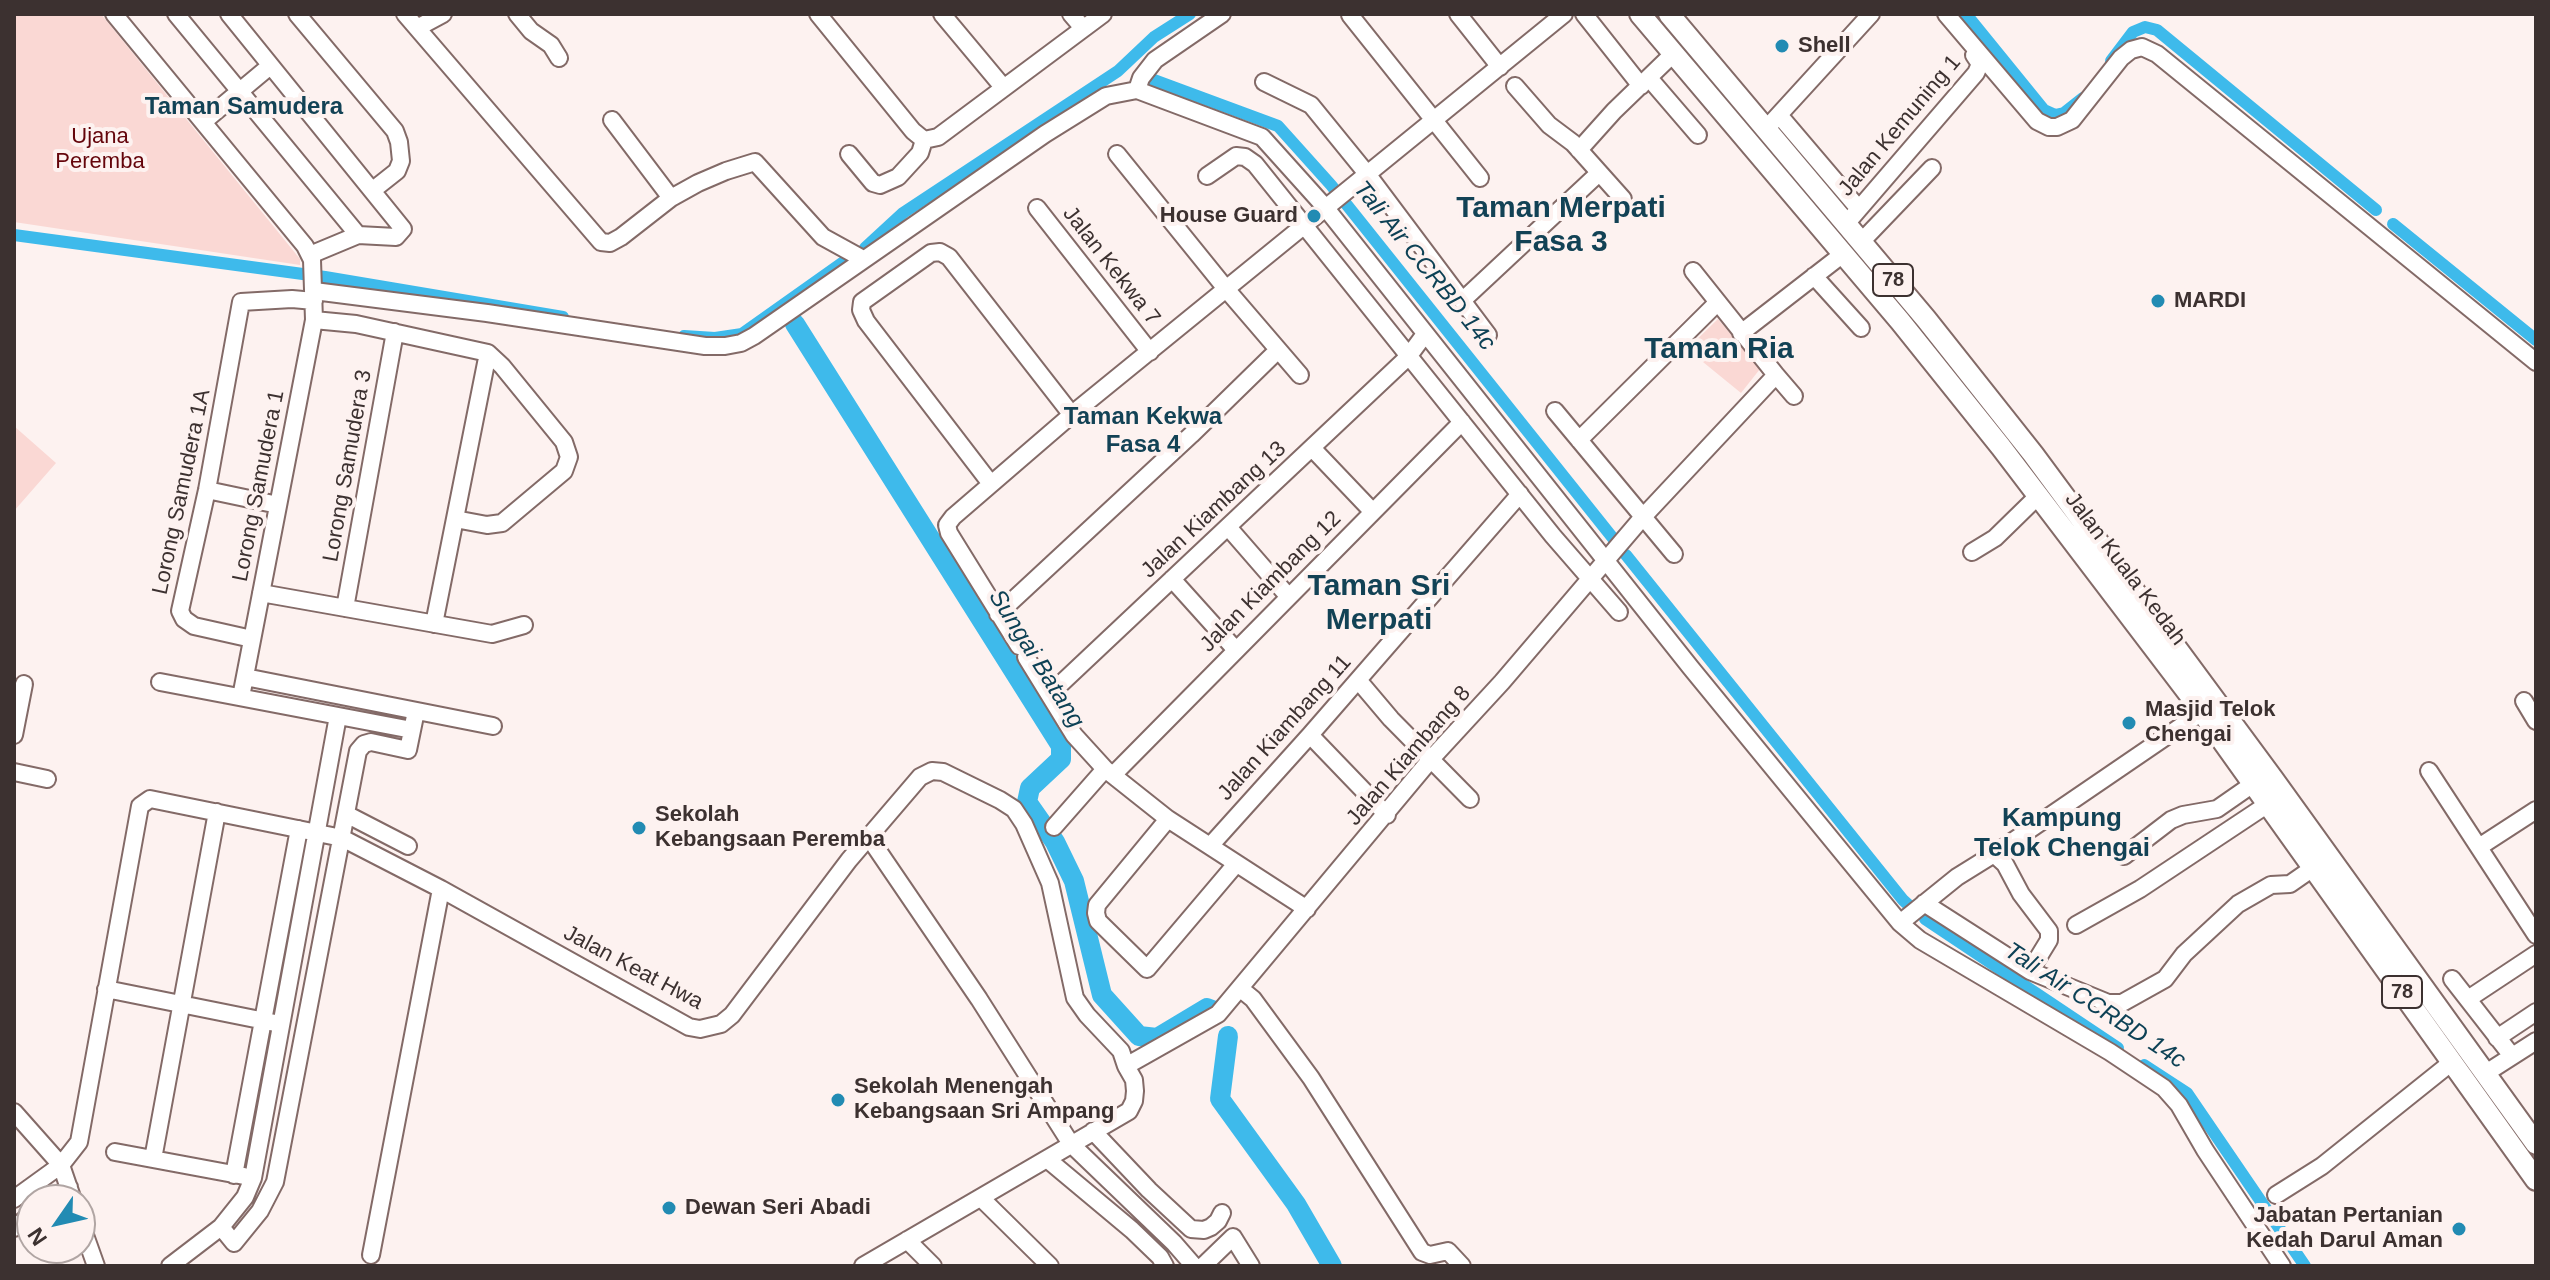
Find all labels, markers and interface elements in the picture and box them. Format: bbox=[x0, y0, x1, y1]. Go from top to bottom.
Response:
place label: Shell bbox=[1798, 33, 1851, 59]
marker: Shell bbox=[1773, 37, 1791, 55]
street label: Jalan Kemuning 1 bbox=[1833, 50, 1967, 202]
district label: Taman Samudera bbox=[145, 93, 343, 121]
park label: Ujana Peremba bbox=[55, 124, 145, 176]
water label: Tali Air CCRBD 14c bbox=[1347, 175, 1501, 357]
district label: Taman Merpati Fasa 3 bbox=[1456, 191, 1666, 262]
street label: Jalan Kekwa 7 bbox=[1057, 201, 1165, 331]
place label: House Guard bbox=[1160, 203, 1298, 229]
marker: House Guard bbox=[1305, 207, 1323, 225]
road number: 78 bbox=[1873, 264, 1913, 296]
place label: MARDI bbox=[2174, 288, 2246, 314]
marker: MARDI bbox=[2149, 292, 2167, 310]
district label: Taman Ria bbox=[1644, 332, 1794, 368]
street label: Lorong Samudera 3 bbox=[318, 368, 378, 564]
street label: Lorong Samudera 1A bbox=[147, 387, 217, 597]
street label: Lorong Samudera 1 bbox=[227, 388, 291, 584]
district label: Taman Kekwa Fasa 4 bbox=[1064, 403, 1222, 459]
street label: Jalan Kiambang 13 bbox=[1136, 436, 1292, 584]
street label: Jalan Kuala Kedah bbox=[2059, 487, 2191, 651]
street label: Jalan Kiambang 12 bbox=[1195, 506, 1347, 658]
district label: Taman Sri Merpati bbox=[1308, 569, 1450, 640]
water label: Sungai Batang bbox=[982, 585, 1090, 733]
street label: Jalan Kiambang 11 bbox=[1213, 650, 1357, 806]
street label: Jalan Kiambang 8 bbox=[1341, 681, 1477, 831]
place label: Masjid Telok Chengai bbox=[2145, 697, 2275, 748]
marker: Masjid Telok Chengai bbox=[2120, 714, 2138, 732]
place label: Sekolah Kebangsaan Peremba bbox=[655, 802, 885, 854]
district label: Kampung Telok Chengai bbox=[1974, 803, 2150, 864]
marker: Sekolah Kebangsaan Peremba bbox=[630, 819, 648, 837]
street label: Jalan Keat Hwa bbox=[559, 920, 707, 1016]
water label: Tali Air CCRBD 14c bbox=[1999, 937, 2191, 1075]
road number: 78 bbox=[2382, 976, 2422, 1008]
place label: Sekolah Menengah Kebangsaan Sri Ampang bbox=[854, 1074, 1114, 1126]
marker: Sekolah Menengah Kebangsaan Sri Ampang bbox=[829, 1091, 847, 1109]
north arrow bbox=[16, 1184, 96, 1264]
place label: Dewan Seri Abadi bbox=[685, 1195, 871, 1221]
marker: Dewan Seri Abadi bbox=[660, 1199, 678, 1217]
place label: Jabatan Pertanian Kedah Darul Aman bbox=[2246, 1203, 2443, 1254]
marker: Jabatan Pertanian Kedah Darul Aman bbox=[2450, 1220, 2468, 1238]
text: N bbox=[23, 1223, 52, 1250]

